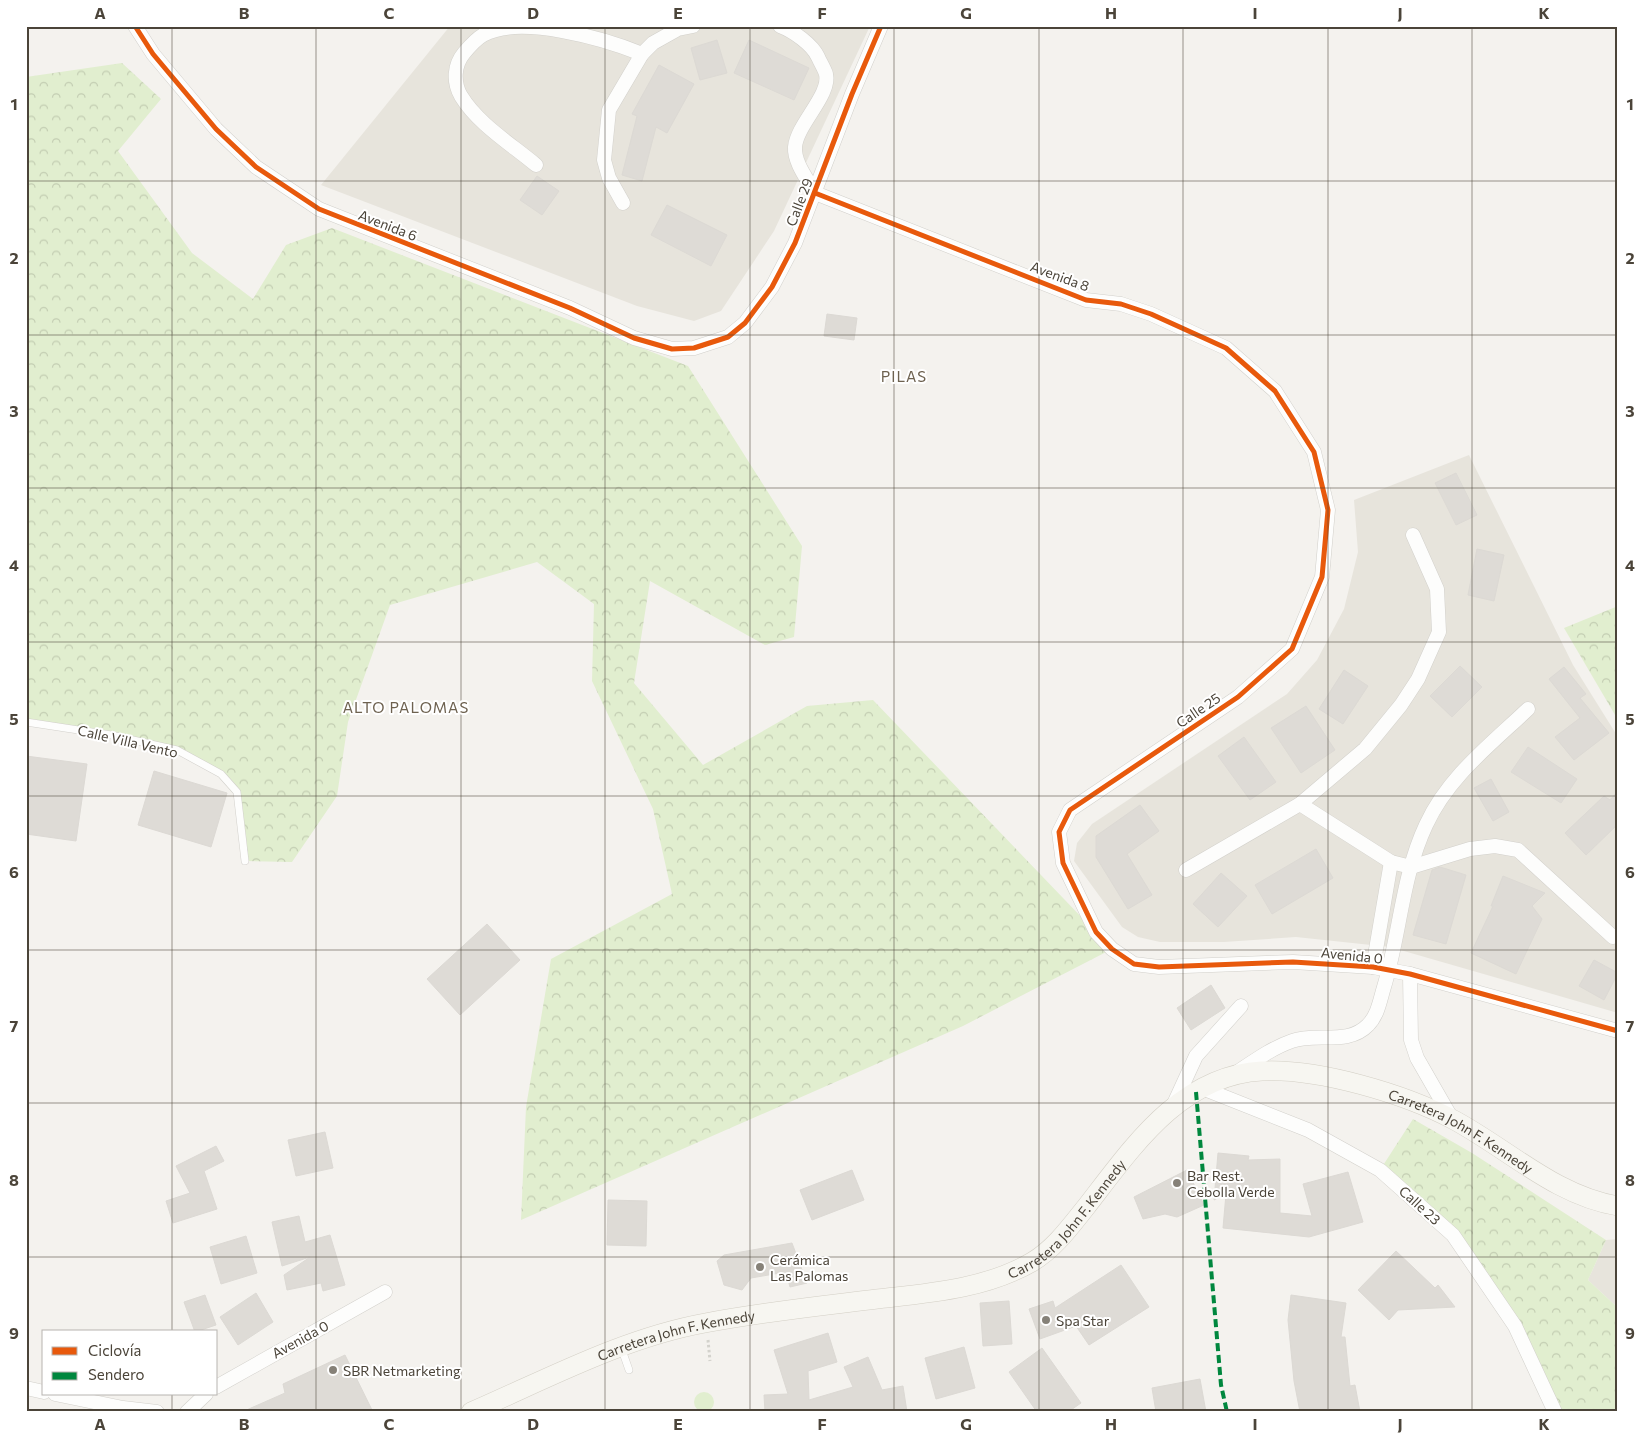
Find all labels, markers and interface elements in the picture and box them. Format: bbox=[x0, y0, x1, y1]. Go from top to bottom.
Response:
text: A bbox=[94, 3, 106, 22]
text: B bbox=[239, 3, 250, 22]
text: C bbox=[384, 3, 395, 22]
text: D bbox=[527, 3, 539, 22]
text: E bbox=[673, 3, 683, 22]
text: F bbox=[817, 3, 827, 22]
text: G bbox=[960, 3, 972, 22]
text: H bbox=[1105, 3, 1117, 22]
text: I bbox=[1252, 3, 1258, 22]
text: J bbox=[1397, 3, 1403, 22]
text: K bbox=[1538, 3, 1550, 22]
text: 1 bbox=[10, 94, 18, 113]
text: 1 bbox=[1626, 94, 1634, 113]
street label: Calle 29 bbox=[782, 175, 816, 229]
street label: Avenida 6 bbox=[356, 206, 420, 244]
text: 2 bbox=[9, 248, 19, 267]
text: 2 bbox=[1625, 248, 1635, 267]
street label: Avenida 8 bbox=[1028, 257, 1092, 295]
district label: PILAS bbox=[881, 367, 927, 385]
text: 3 bbox=[9, 401, 19, 420]
text: 3 bbox=[1625, 401, 1635, 420]
text: 4 bbox=[9, 555, 19, 574]
text: 4 bbox=[1625, 555, 1635, 574]
street label: Calle 25 bbox=[1173, 689, 1223, 731]
district label: ALTO PALOMAS bbox=[343, 698, 469, 716]
text: 5 bbox=[9, 709, 19, 728]
text: 5 bbox=[1625, 709, 1635, 728]
street label: Calle Villa Vento bbox=[76, 721, 180, 761]
text: 6 bbox=[9, 862, 19, 881]
text: 6 bbox=[1625, 862, 1635, 881]
street label: Avenida 0 bbox=[1320, 943, 1384, 967]
text: 7 bbox=[10, 1016, 19, 1035]
text: 7 bbox=[1626, 1016, 1635, 1035]
street label: Carretera John F. Kennedy bbox=[1386, 1085, 1537, 1177]
street label: Carretera John F. Kennedy bbox=[1005, 1155, 1129, 1281]
place label: Bar Rest. Cebolla Verde bbox=[1187, 1167, 1275, 1200]
text: 8 bbox=[9, 1170, 19, 1189]
text: 8 bbox=[1625, 1170, 1635, 1189]
marker: Bar Rest. Cebolla Verde bbox=[1171, 1177, 1183, 1189]
street label: Calle 23 bbox=[1396, 1182, 1444, 1228]
place label: Cerámica Las Palomas bbox=[770, 1251, 848, 1284]
marker: Cerámica Las Palomas bbox=[754, 1261, 766, 1273]
street label: Carretera John F. Kennedy bbox=[595, 1306, 756, 1364]
place label: Spa Star bbox=[1056, 1312, 1110, 1329]
marker: Spa Star bbox=[1040, 1314, 1052, 1326]
street label: Avenida 0 bbox=[269, 1316, 331, 1362]
text: 9 bbox=[9, 1323, 19, 1342]
text: 9 bbox=[1625, 1323, 1635, 1342]
legend bbox=[42, 1330, 218, 1396]
text: Ciclovía bbox=[88, 1341, 141, 1359]
place label: SBR Netmarketing bbox=[343, 1362, 461, 1379]
marker: SBR Netmarketing bbox=[327, 1364, 339, 1376]
text: Sendero bbox=[88, 1365, 145, 1383]
text: A bbox=[94, 1414, 106, 1433]
text: B bbox=[239, 1414, 250, 1433]
text: C bbox=[384, 1414, 395, 1433]
text: D bbox=[527, 1414, 539, 1433]
text: E bbox=[673, 1414, 683, 1433]
text: F bbox=[817, 1414, 827, 1433]
text: G bbox=[960, 1414, 972, 1433]
text: H bbox=[1105, 1414, 1117, 1433]
text: I bbox=[1252, 1414, 1258, 1433]
text: J bbox=[1397, 1414, 1403, 1433]
text: K bbox=[1538, 1414, 1550, 1433]

